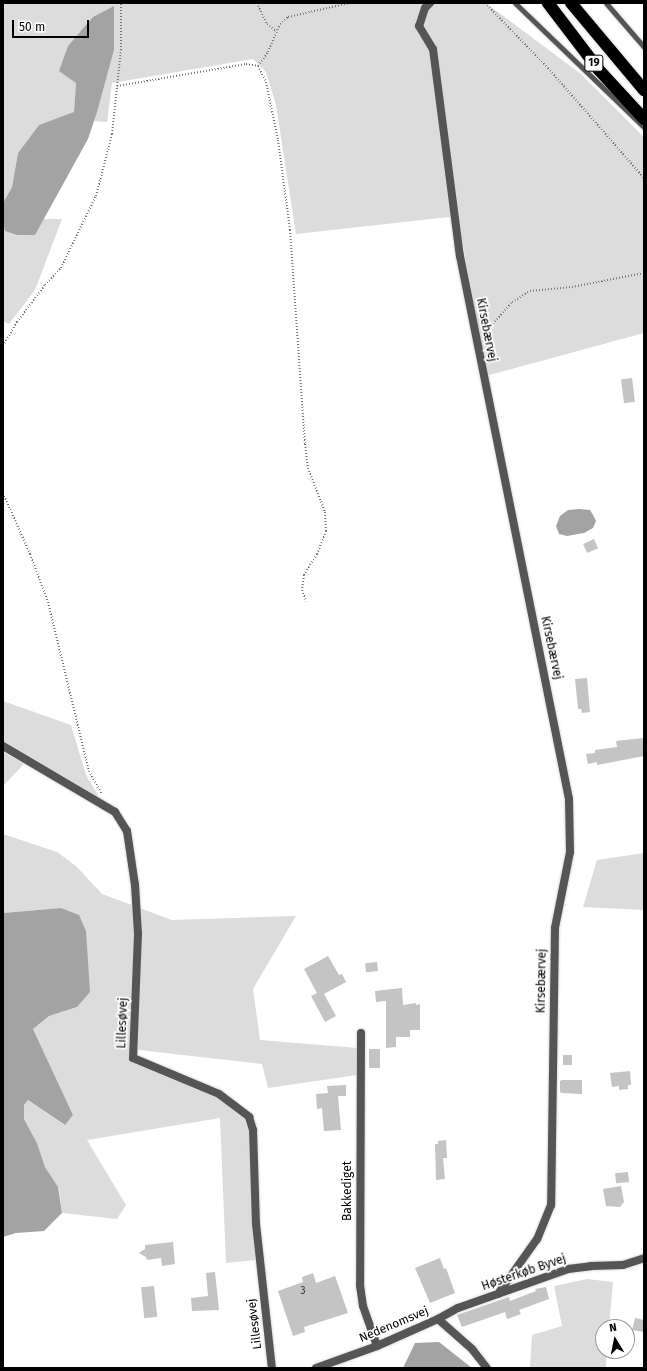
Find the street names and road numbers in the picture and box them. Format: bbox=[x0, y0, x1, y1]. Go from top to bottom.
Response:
road number: 19 bbox=[584, 54, 604, 72]
street label: Kirsebærvej bbox=[473, 297, 499, 363]
street label: Kirsebærvej bbox=[537, 615, 565, 681]
street label: Kirsebærvej bbox=[534, 949, 550, 1013]
street label: Lillesøvej bbox=[115, 997, 131, 1049]
street label: Bakkediget bbox=[341, 1161, 355, 1221]
street label: Høsterkøb Byvej bbox=[480, 1252, 568, 1294]
street label: Lillesøvej bbox=[245, 1298, 265, 1350]
street label: Nedenomsvej bbox=[357, 1304, 431, 1346]

